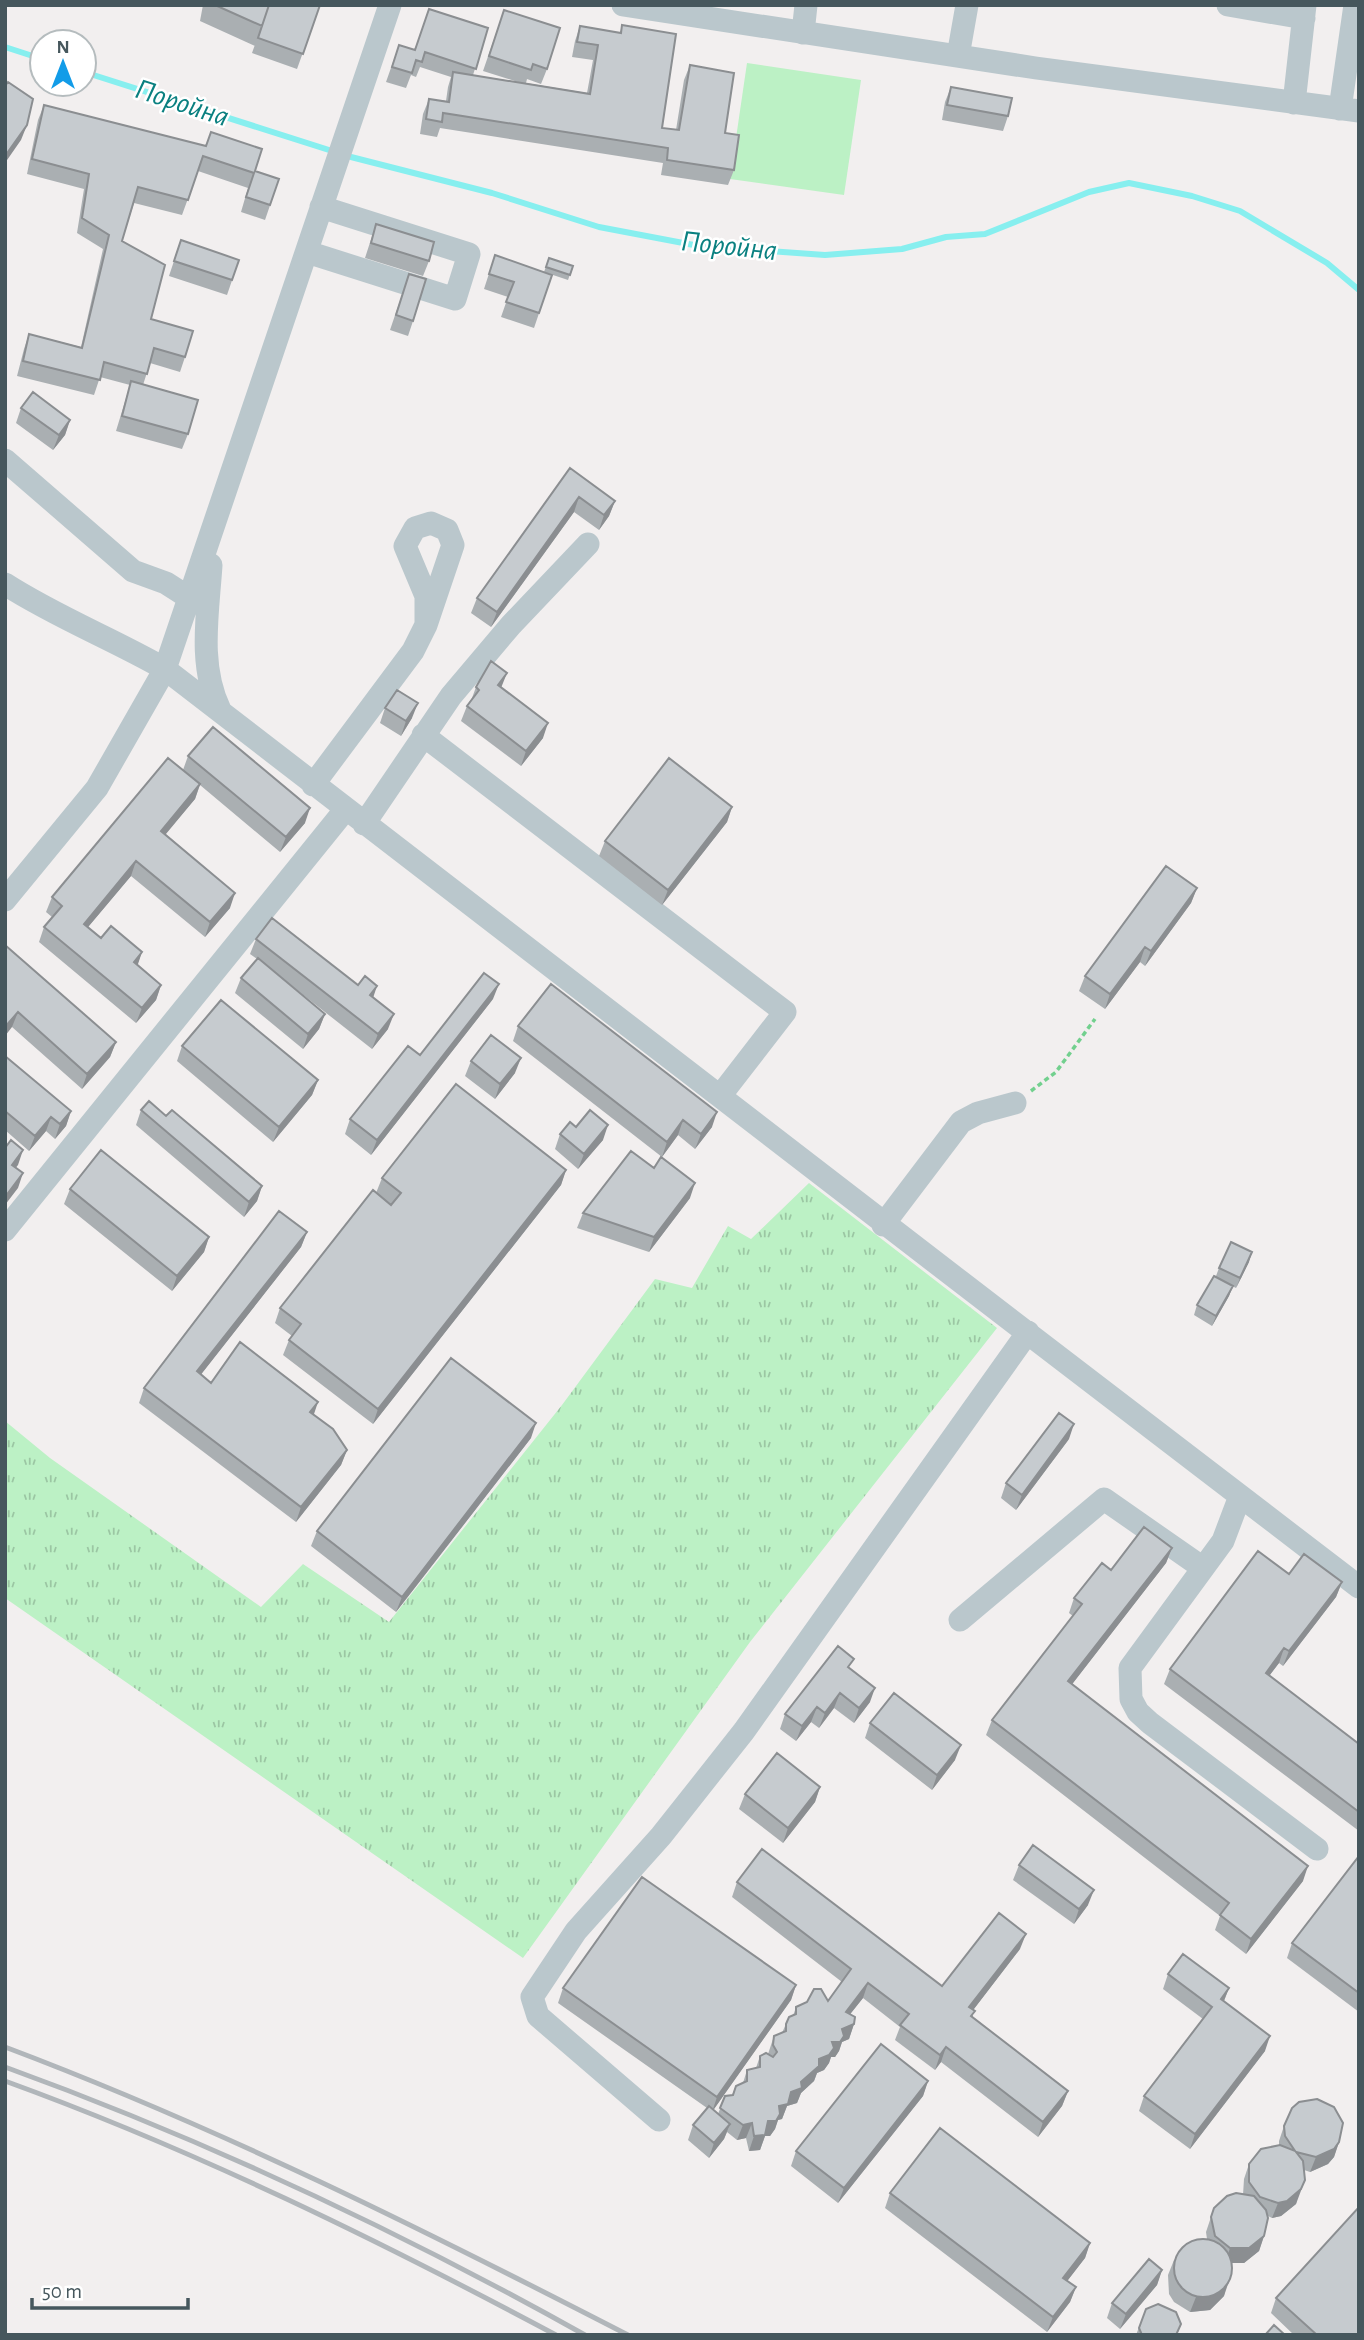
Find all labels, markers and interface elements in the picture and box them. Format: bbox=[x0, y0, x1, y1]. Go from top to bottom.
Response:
north arrow bbox=[28, 28, 98, 98]
text: N bbox=[56, 38, 70, 57]
water label: Поройна bbox=[131, 74, 233, 132]
water label: Поройна bbox=[679, 226, 779, 266]
scale bar bbox=[32, 2266, 187, 2310]
text: 50 m bbox=[42, 2281, 82, 2302]

